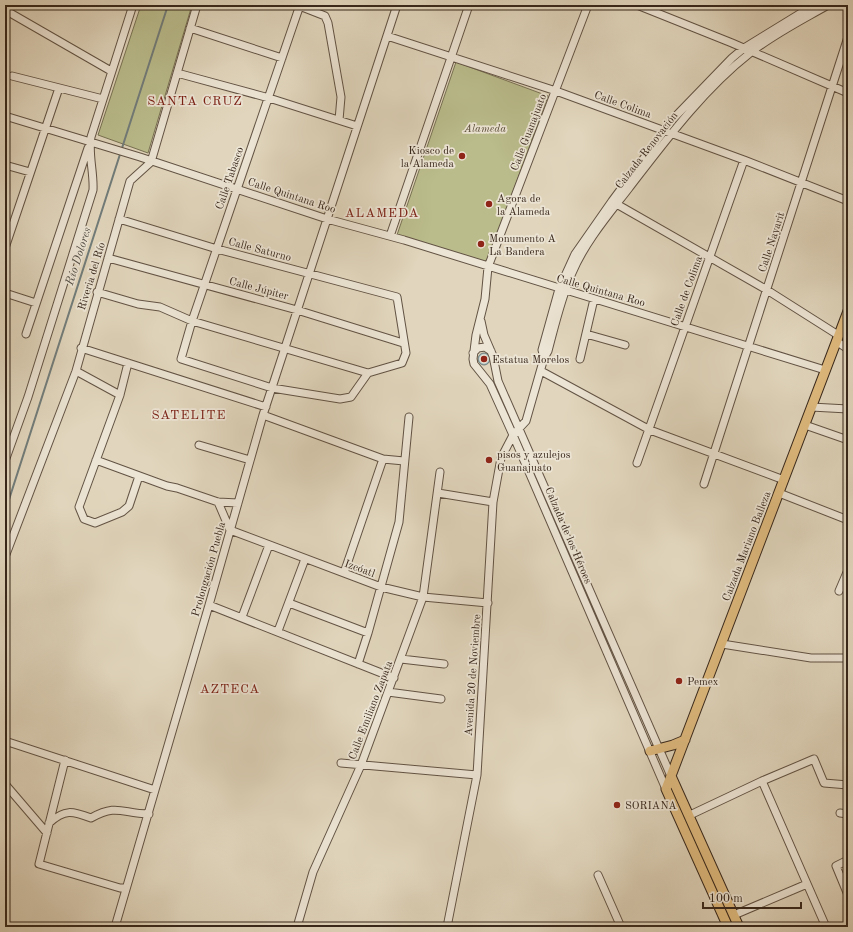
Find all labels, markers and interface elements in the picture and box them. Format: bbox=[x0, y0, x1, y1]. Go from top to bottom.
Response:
street label: Calle Colima bbox=[592, 90, 653, 121]
street label: Calle Guanajuato bbox=[510, 92, 549, 173]
district label: SANTA CRUZ bbox=[147, 95, 243, 108]
street label: Calzada Renovación bbox=[614, 110, 681, 191]
park label: Alameda bbox=[463, 124, 506, 135]
street label: Calle Tabasco bbox=[215, 146, 246, 211]
place label: Kiosco de la Alameda bbox=[401, 146, 455, 170]
marker: Kiosco de la Alameda bbox=[457, 151, 467, 161]
street label: Calle Quintana Roo bbox=[246, 177, 337, 216]
place label: Agora de la Alameda bbox=[497, 194, 551, 218]
marker: Agora de la Alameda bbox=[484, 199, 494, 209]
district label: ALAMEDA bbox=[345, 207, 419, 220]
street label: Calle Nayarit bbox=[757, 211, 787, 274]
water label: Río Dolores bbox=[64, 226, 94, 288]
place label: Monumento A La Bandera bbox=[489, 234, 557, 258]
street label: Calle Saturno bbox=[227, 237, 292, 264]
marker: Monumento A La Bandera bbox=[476, 239, 486, 249]
street label: Riveria del Río bbox=[77, 241, 108, 312]
street label: Calle de Colima bbox=[670, 254, 705, 328]
street label: Calle Quintana Roo bbox=[555, 273, 646, 309]
street label: Calle Júpiter bbox=[228, 276, 290, 303]
marker: Estatua Morelos bbox=[479, 354, 489, 364]
place label: Estatua Morelos bbox=[492, 355, 570, 366]
district label: SATELITE bbox=[152, 409, 226, 422]
place label: pisos y azulejos Guanajuato bbox=[497, 450, 571, 474]
marker: pisos y azulejos Guanajuato bbox=[484, 455, 494, 465]
street label: Calzada de los Héroes bbox=[542, 486, 593, 586]
street label: Calzada Mariano Balleza bbox=[721, 490, 774, 603]
street label: Prolongación Puebla bbox=[191, 520, 228, 618]
street label: Izcóatl bbox=[343, 559, 376, 580]
street label: Avenida 20 de Noviembre bbox=[464, 614, 483, 736]
street label: Calle Emiliano Zapata bbox=[347, 659, 396, 762]
marker: Pemex bbox=[674, 676, 684, 686]
place label: Pemex bbox=[687, 677, 719, 688]
district label: AZTECA bbox=[200, 683, 260, 696]
marker: SORIANA bbox=[612, 800, 622, 810]
place label: SORIANA bbox=[625, 801, 677, 812]
scale bar bbox=[703, 884, 801, 910]
text: 100 m bbox=[709, 893, 743, 905]

